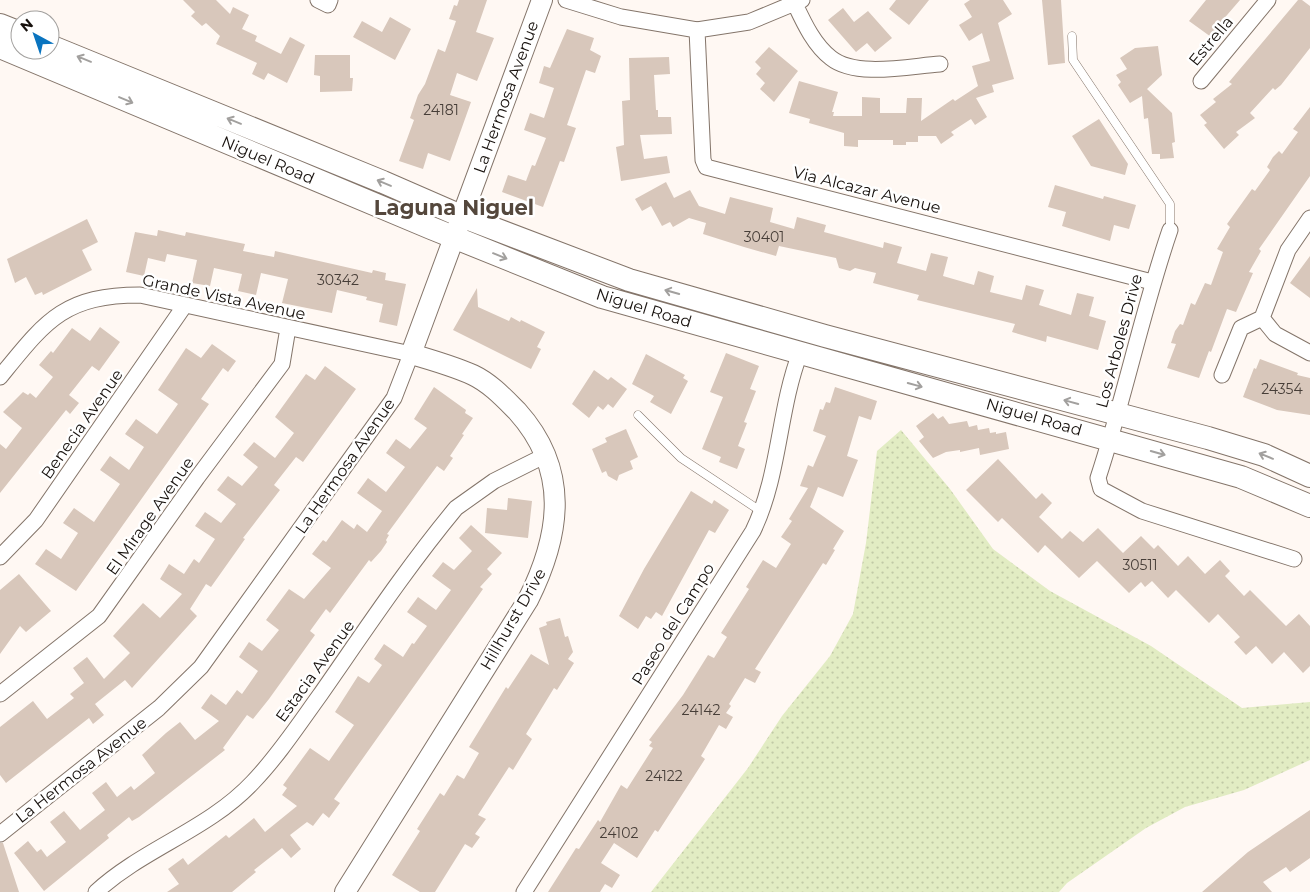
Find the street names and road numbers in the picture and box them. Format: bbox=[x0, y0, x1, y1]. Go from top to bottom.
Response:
street label: Estrella bbox=[1185, 12, 1237, 70]
street label: La Hermosa Avenue bbox=[470, 18, 542, 176]
street label: Niguel Road bbox=[219, 132, 317, 188]
street label: Via Alcazar Avenue bbox=[791, 162, 943, 218]
street label: Grande Vista Avenue bbox=[141, 270, 307, 324]
street label: Los Arboles Drive bbox=[1092, 272, 1146, 410]
street label: Niguel Road bbox=[594, 284, 694, 332]
street label: Benecia Avenue bbox=[37, 366, 127, 482]
street label: Niguel Road bbox=[984, 394, 1084, 440]
street label: La Hermosa Avenue bbox=[291, 395, 399, 537]
street label: El Mirage Avenue bbox=[102, 454, 198, 578]
street label: Paseo del Campo bbox=[628, 560, 718, 688]
street label: Hillhurst Drive bbox=[476, 565, 550, 673]
street label: Estacia Avenue bbox=[272, 616, 358, 726]
street label: La Hermosa Avenue bbox=[12, 713, 150, 827]

